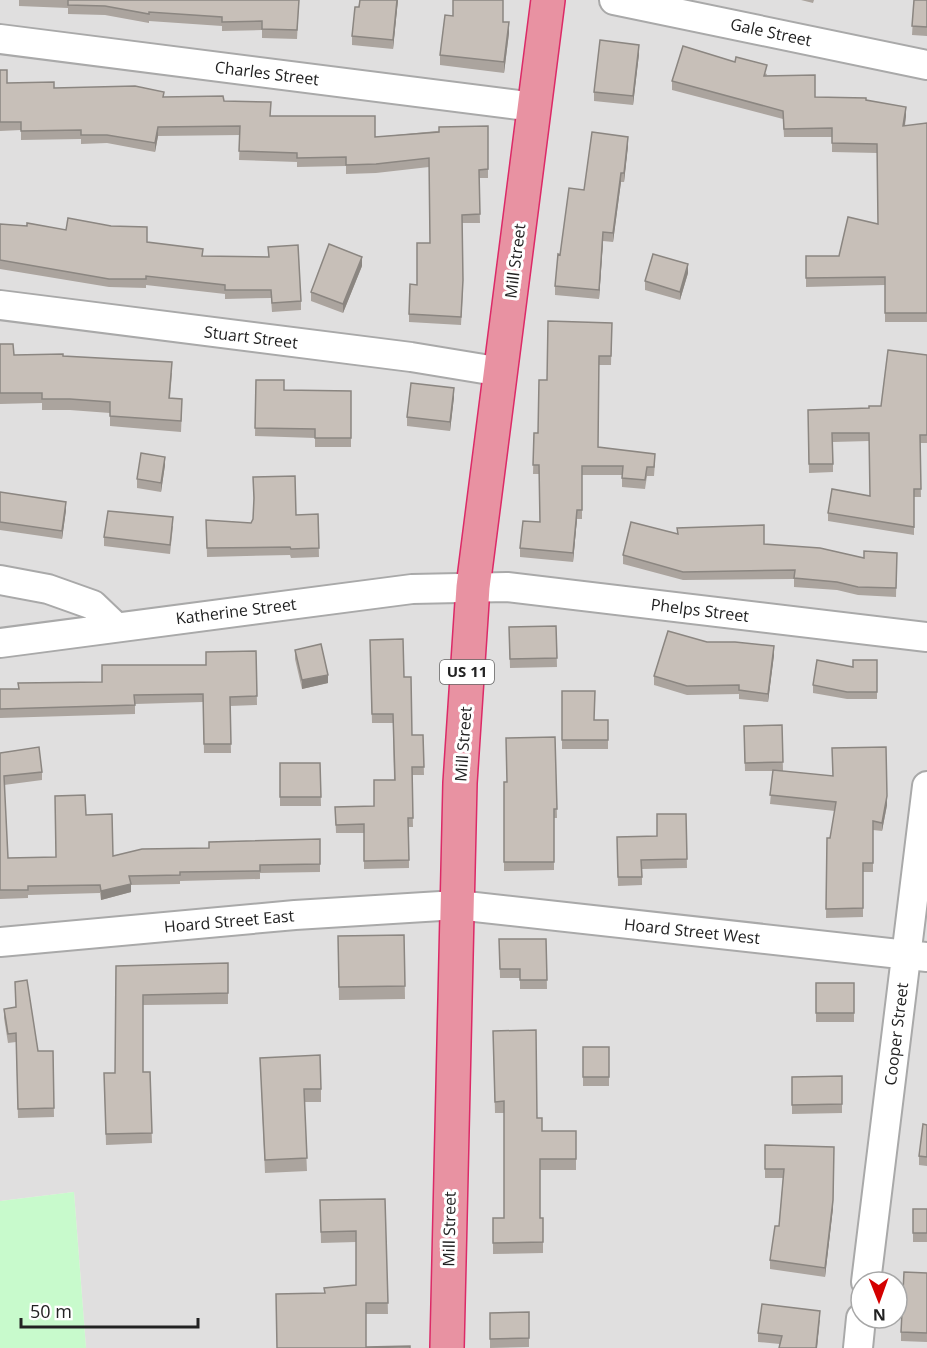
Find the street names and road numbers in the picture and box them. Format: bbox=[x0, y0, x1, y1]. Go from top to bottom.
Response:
street label: Gale Street bbox=[728, 13, 814, 51]
street label: Charles Street bbox=[214, 56, 321, 90]
street label: Mill Street bbox=[499, 222, 531, 300]
street label: Stuart Street bbox=[203, 320, 299, 354]
street label: Katherine Street bbox=[174, 593, 298, 629]
street label: Phelps Street bbox=[650, 593, 751, 627]
road number: US 11 bbox=[440, 660, 494, 684]
street label: Mill Street bbox=[449, 705, 477, 782]
street label: Hoard Street East bbox=[163, 904, 295, 938]
street label: Hoard Street West bbox=[623, 913, 761, 949]
street label: Cooper Street bbox=[879, 981, 913, 1087]
street label: Mill Street bbox=[437, 1191, 461, 1267]

